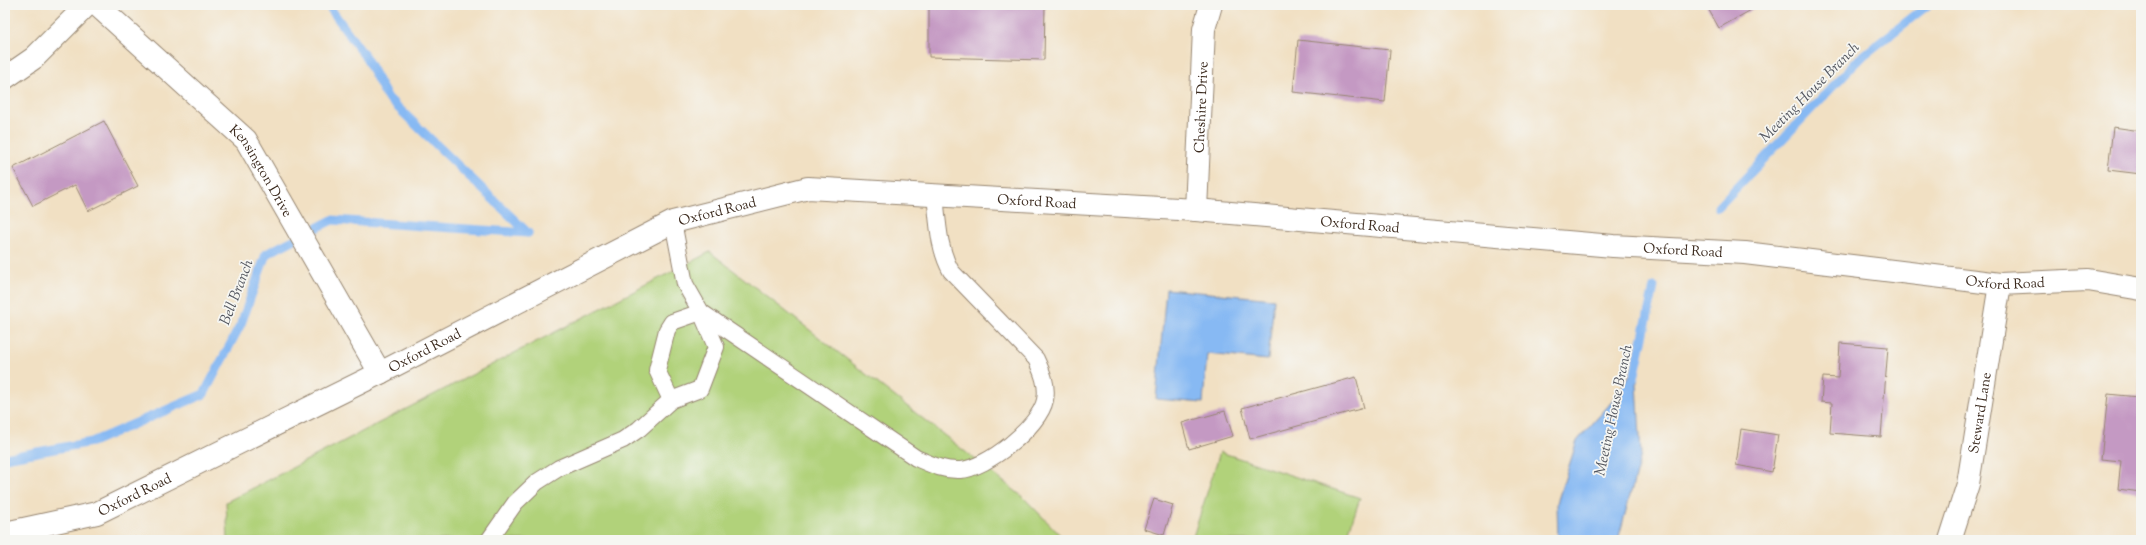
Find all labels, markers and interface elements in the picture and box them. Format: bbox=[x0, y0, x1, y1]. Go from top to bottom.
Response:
water label: Meeting House Branch bbox=[1755, 38, 1865, 148]
street label: Cheshire Drive bbox=[1191, 61, 1215, 154]
street label: Kensington Drive bbox=[224, 121, 296, 221]
street label: Oxford Road bbox=[997, 191, 1077, 215]
street label: Oxford Road bbox=[677, 193, 759, 232]
street label: Oxford Road bbox=[1319, 213, 1400, 240]
street label: Oxford Road bbox=[1643, 240, 1723, 264]
water label: Bell Branch bbox=[215, 256, 260, 328]
street label: Oxford Road bbox=[1964, 272, 2045, 296]
street label: Oxford Road bbox=[386, 325, 465, 379]
water label: Meeting House Branch bbox=[1590, 342, 1639, 478]
street label: Steward Lane bbox=[1965, 371, 1998, 455]
street label: Oxford Road bbox=[95, 470, 176, 523]

